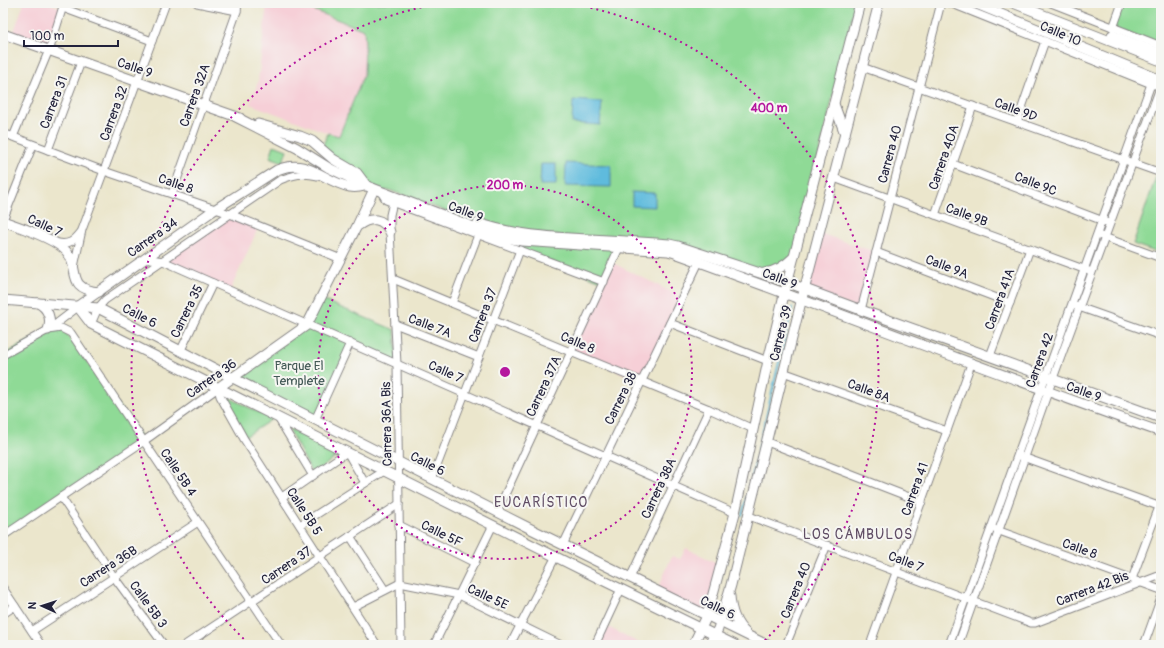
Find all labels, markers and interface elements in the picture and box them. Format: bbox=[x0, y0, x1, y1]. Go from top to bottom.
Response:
street label: Calle 10 bbox=[1037, 18, 1084, 50]
scale bar bbox=[24, 22, 118, 48]
text: 100 m bbox=[30, 29, 65, 44]
street label: Calle 9 bbox=[115, 54, 155, 81]
street label: Carrera 32A bbox=[176, 61, 214, 129]
street label: Carrera 31 bbox=[37, 74, 71, 131]
street label: Carrera 32 bbox=[97, 84, 131, 143]
street label: Calle 9D bbox=[992, 95, 1039, 125]
text: 400 m bbox=[750, 101, 788, 116]
street label: Carrera 40A bbox=[925, 122, 963, 192]
street label: Carrera 40 bbox=[875, 123, 905, 185]
street label: Calle 9C bbox=[1012, 169, 1059, 199]
street label: Calle 8 bbox=[156, 171, 196, 198]
text: 200 m bbox=[487, 178, 524, 193]
street label: Calle 9 bbox=[446, 198, 486, 226]
street label: Calle 9B bbox=[943, 200, 990, 230]
street label: Calle 7 bbox=[25, 211, 65, 241]
street label: Carrera 34 bbox=[124, 214, 181, 261]
street label: Calle 9A bbox=[923, 251, 971, 283]
street label: Calle 9 bbox=[760, 265, 800, 293]
street label: Carrera 41A bbox=[981, 266, 1019, 332]
street label: Carrera 35 bbox=[167, 282, 207, 341]
street label: Carrera 37 bbox=[465, 286, 501, 345]
street label: Calle 6 bbox=[119, 300, 160, 331]
street label: Carrera 39 bbox=[766, 303, 796, 363]
street label: Calle 7A bbox=[406, 310, 454, 342]
street label: Calle 8 bbox=[558, 329, 598, 357]
street label: Carrera 42 bbox=[1023, 330, 1057, 390]
street label: Carrera 37A bbox=[523, 353, 565, 420]
street label: Carrera 36 bbox=[183, 356, 240, 402]
street label: Calle 7 bbox=[426, 357, 466, 387]
park label: Parque El Templete bbox=[273, 358, 325, 389]
centre of rings bbox=[498, 365, 512, 379]
street label: Carrera 38 bbox=[601, 369, 641, 427]
street label: Calle 8A bbox=[845, 376, 893, 406]
street label: Calle 9 bbox=[1064, 378, 1104, 406]
street label: Carrera 36A Bis bbox=[378, 381, 396, 466]
street label: Calle 5B 4 bbox=[156, 446, 200, 500]
street label: Calle 6 bbox=[407, 448, 448, 479]
street label: Carrera 38A bbox=[638, 455, 680, 521]
street label: Carrera 41 bbox=[898, 460, 932, 518]
street label: Calle 5B 5 bbox=[283, 485, 326, 538]
district label: EUCARÍSTICO bbox=[494, 493, 588, 511]
street label: Calle 5F bbox=[418, 517, 465, 551]
district label: LOS CÁMBULOS bbox=[803, 525, 913, 543]
street label: Calle 8 bbox=[1060, 535, 1100, 563]
street label: Carrera 36B bbox=[77, 542, 140, 591]
street label: Carrera 37 bbox=[258, 543, 315, 588]
street label: Calle 7 bbox=[886, 548, 926, 576]
street label: Carrera 40 bbox=[777, 560, 815, 621]
street label: Carrera 42 Bis bbox=[1054, 568, 1131, 610]
street label: Calle 5B 3 bbox=[126, 578, 171, 631]
street label: Calle 5E bbox=[465, 581, 511, 613]
north arrow bbox=[22, 586, 62, 626]
street label: Calle 6 bbox=[697, 593, 738, 623]
text: N bbox=[26, 601, 39, 610]

